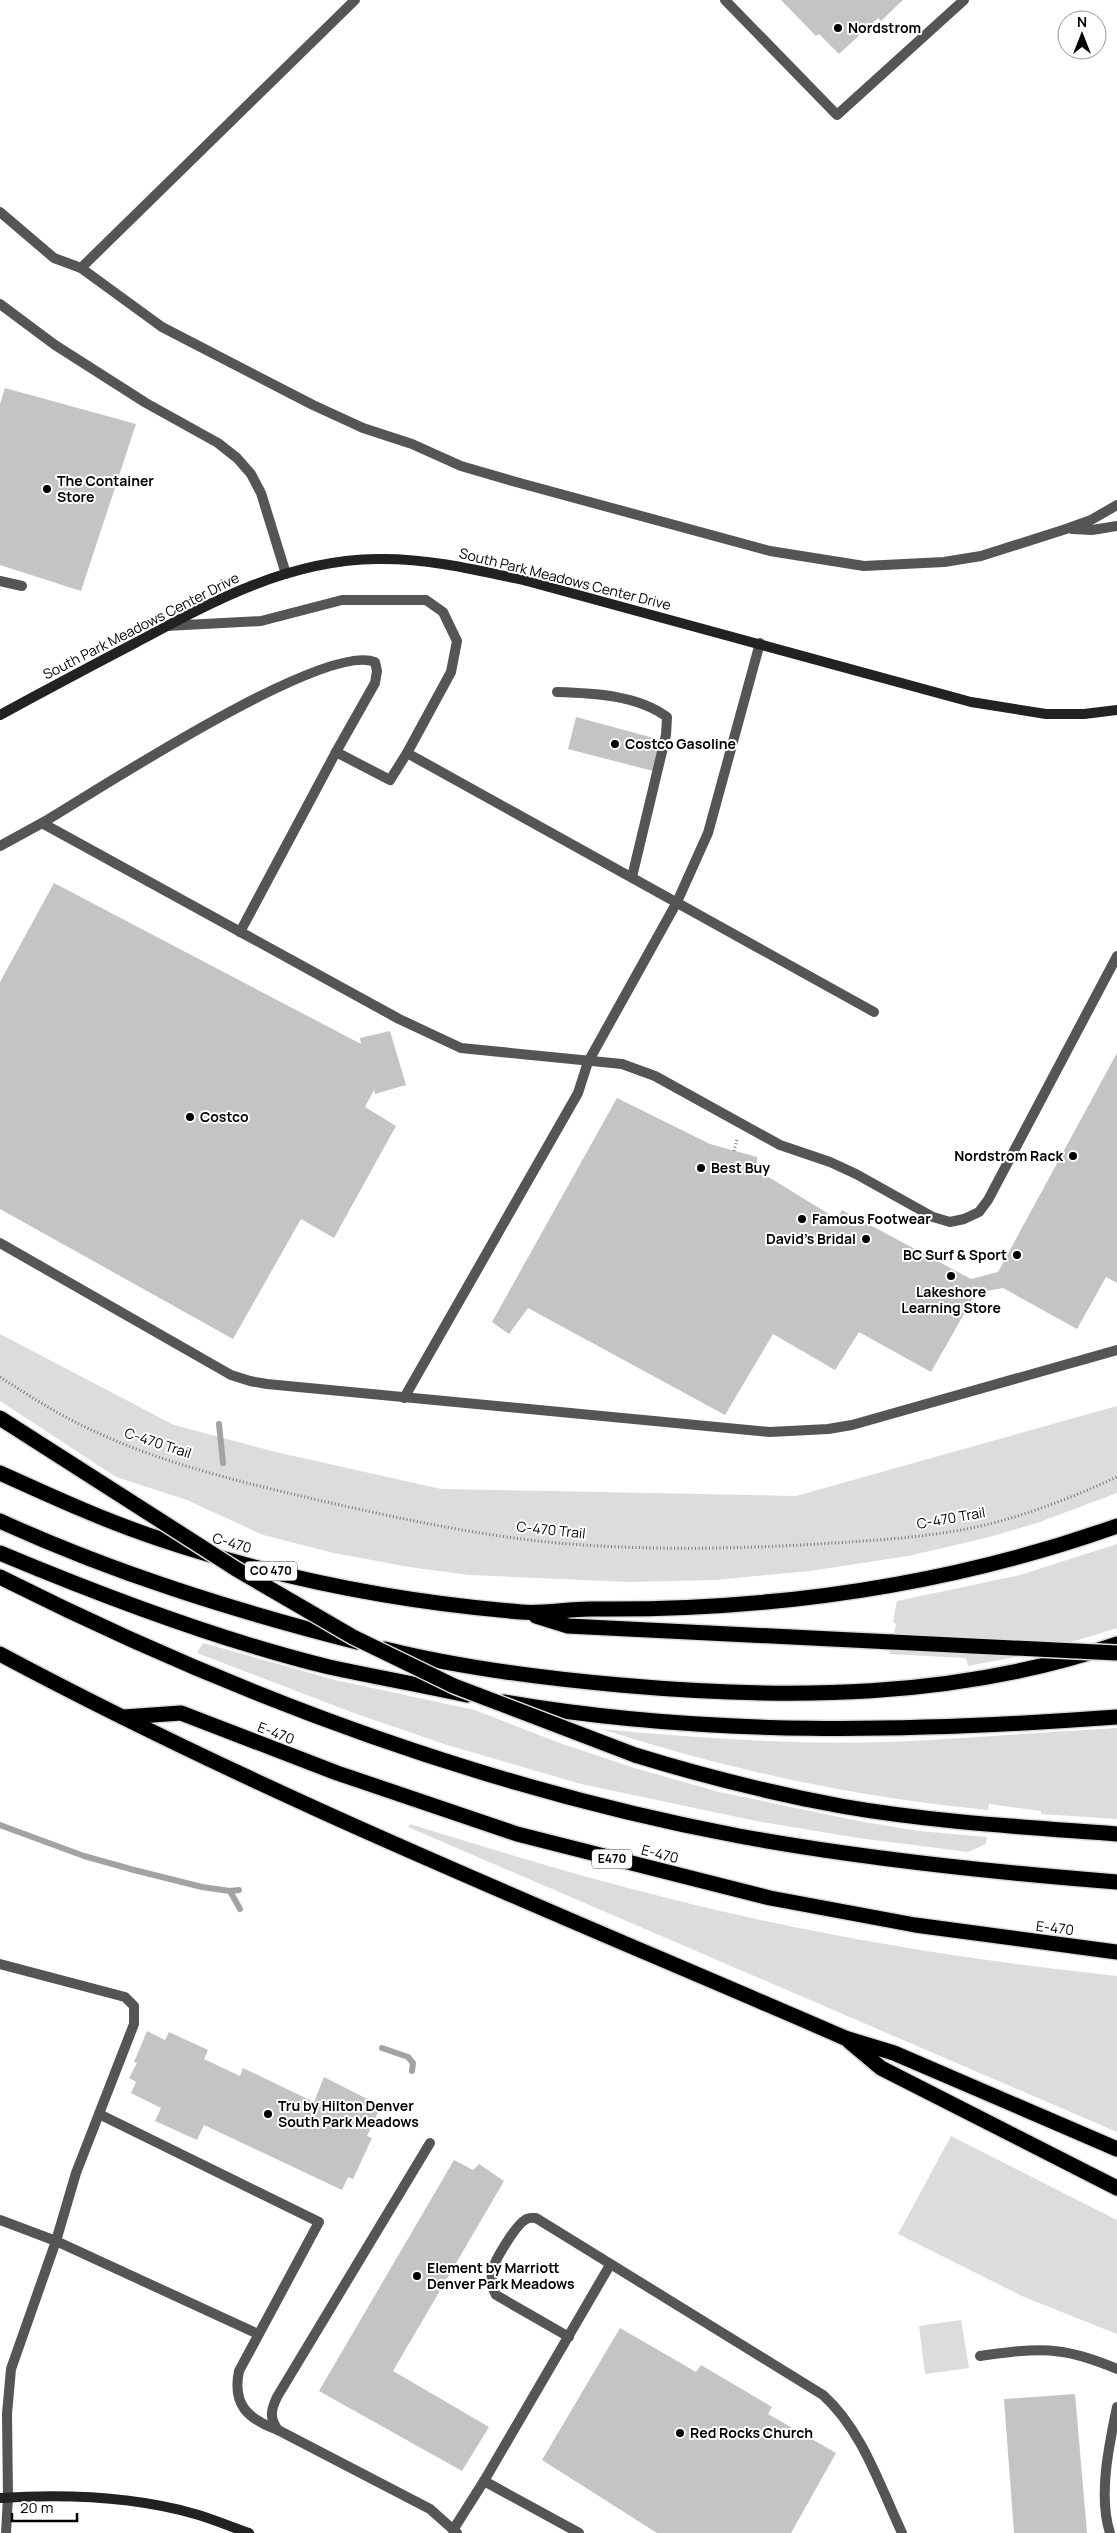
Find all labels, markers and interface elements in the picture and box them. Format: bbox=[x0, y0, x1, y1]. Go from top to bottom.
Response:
north arrow bbox=[1057, 10, 1107, 60]
text: N bbox=[1077, 12, 1087, 31]
place label: Nordstrom bbox=[848, 18, 921, 37]
marker: Nordstrom bbox=[832, 22, 844, 34]
place label: The Container Store bbox=[57, 471, 154, 506]
marker: The Container Store bbox=[41, 483, 53, 495]
street label: South Park Meadows Center Drive bbox=[457, 543, 673, 614]
street label: South Park Meadows Center Drive bbox=[40, 568, 242, 683]
place label: Costco Gasoline bbox=[625, 734, 736, 753]
marker: Costco Gasoline bbox=[609, 738, 621, 750]
place label: Costco bbox=[200, 1107, 249, 1126]
marker: Costco bbox=[184, 1111, 196, 1123]
place label: Nordstrom Rack bbox=[954, 1146, 1063, 1165]
marker: Nordstrom Rack bbox=[1067, 1150, 1079, 1162]
place label: Best Buy bbox=[711, 1158, 770, 1177]
marker: Best Buy bbox=[695, 1162, 707, 1174]
place label: Famous Footwear bbox=[812, 1209, 931, 1228]
marker: Famous Footwear bbox=[796, 1213, 808, 1225]
place label: David's Bridal bbox=[766, 1229, 856, 1248]
marker: David's Bridal bbox=[860, 1233, 872, 1245]
place label: BC Surf & Sport bbox=[903, 1245, 1007, 1264]
marker: BC Surf & Sport bbox=[1011, 1249, 1023, 1261]
marker: Lakeshore Learning Store bbox=[945, 1270, 957, 1282]
place label: Lakeshore Learning Store bbox=[901, 1282, 1001, 1317]
street label: C-470 Trail bbox=[122, 1423, 194, 1462]
street label: C-470 Trail bbox=[915, 1502, 987, 1533]
street label: C-470 Trail bbox=[516, 1516, 587, 1543]
street label: C-470 bbox=[210, 1528, 254, 1557]
road number: CO 470 bbox=[245, 1562, 297, 1580]
street label: E-470 bbox=[255, 1717, 297, 1748]
street label: E-470 bbox=[639, 1840, 681, 1867]
road number: E470 bbox=[592, 1850, 632, 1868]
street label: E-470 bbox=[1035, 1916, 1075, 1939]
place label: Tru by Hilton Denver South Park Meadows bbox=[278, 2096, 419, 2131]
marker: Tru by Hilton Denver South Park Meadows bbox=[262, 2108, 274, 2120]
place label: Element by Marriott Denver Park Meadows bbox=[427, 2258, 575, 2293]
marker: Element by Marriott Denver Park Meadows bbox=[411, 2270, 423, 2282]
place label: Red Rocks Church bbox=[690, 2423, 813, 2442]
marker: Red Rocks Church bbox=[674, 2427, 686, 2439]
scale bar bbox=[12, 2490, 78, 2522]
text: 20 m bbox=[20, 2497, 53, 2518]

